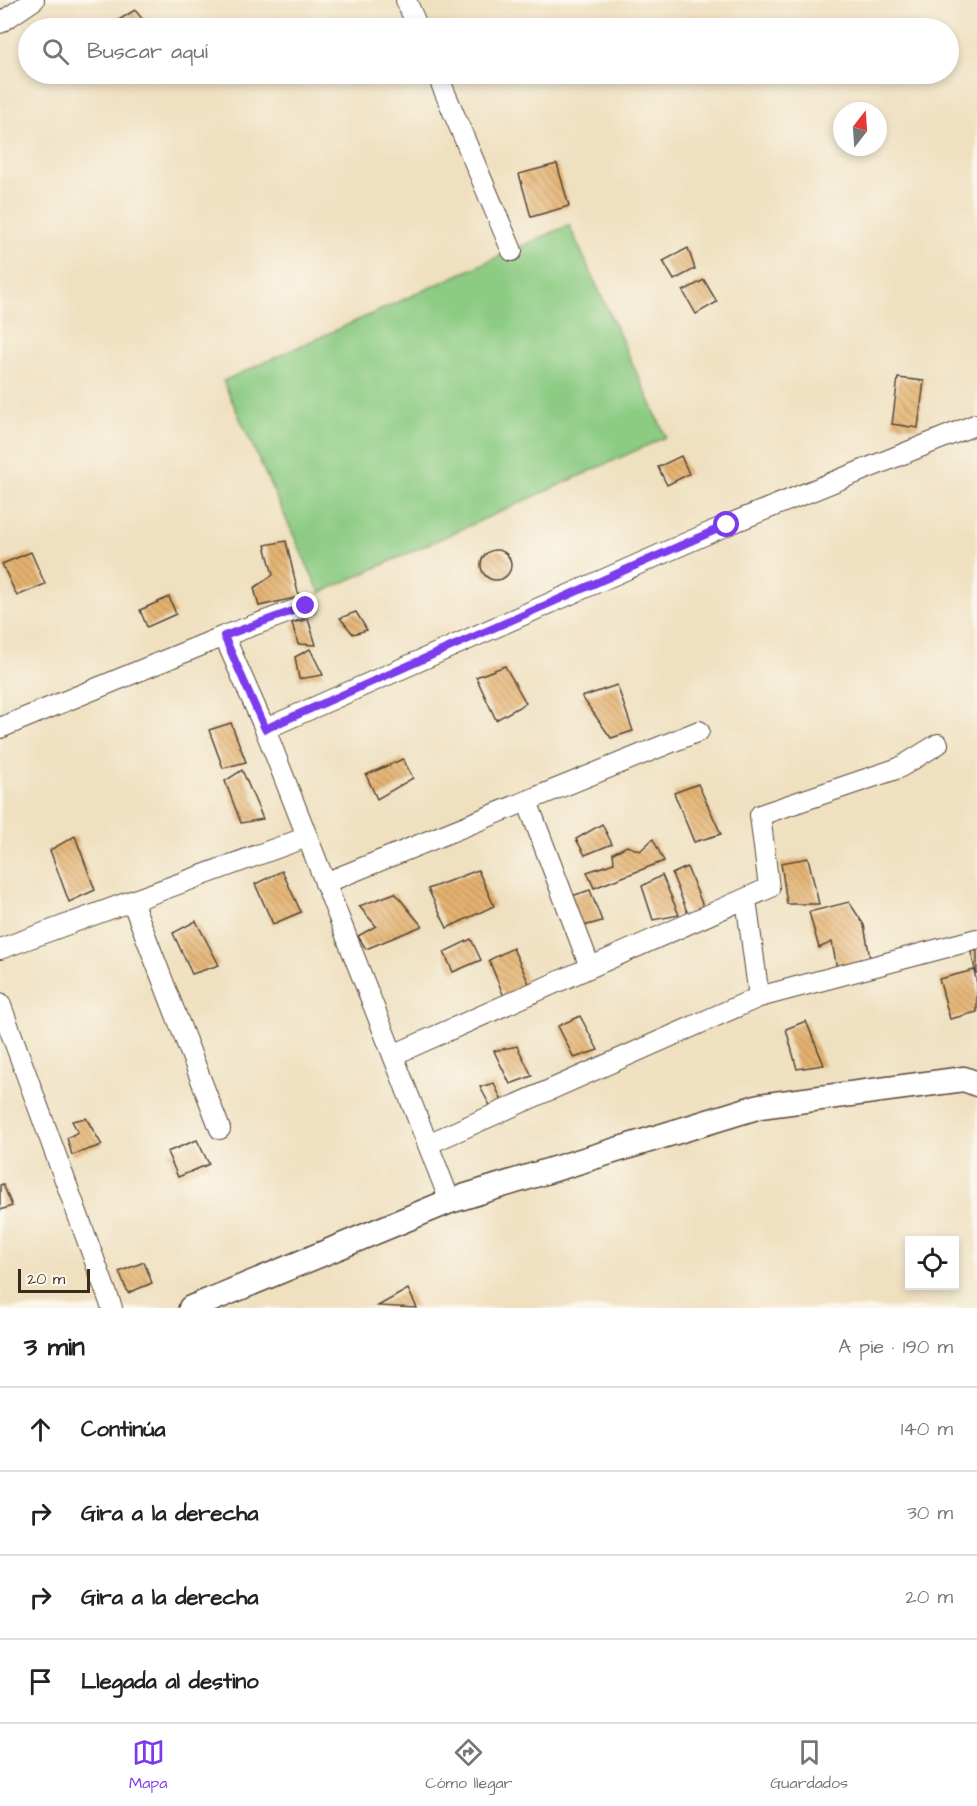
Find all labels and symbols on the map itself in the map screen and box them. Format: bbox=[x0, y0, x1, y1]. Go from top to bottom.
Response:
north arrow bbox=[833, 102, 887, 156]
route start bbox=[713, 511, 739, 537]
route end bbox=[292, 592, 318, 618]
scale bar bbox=[18, 1266, 90, 1294]

